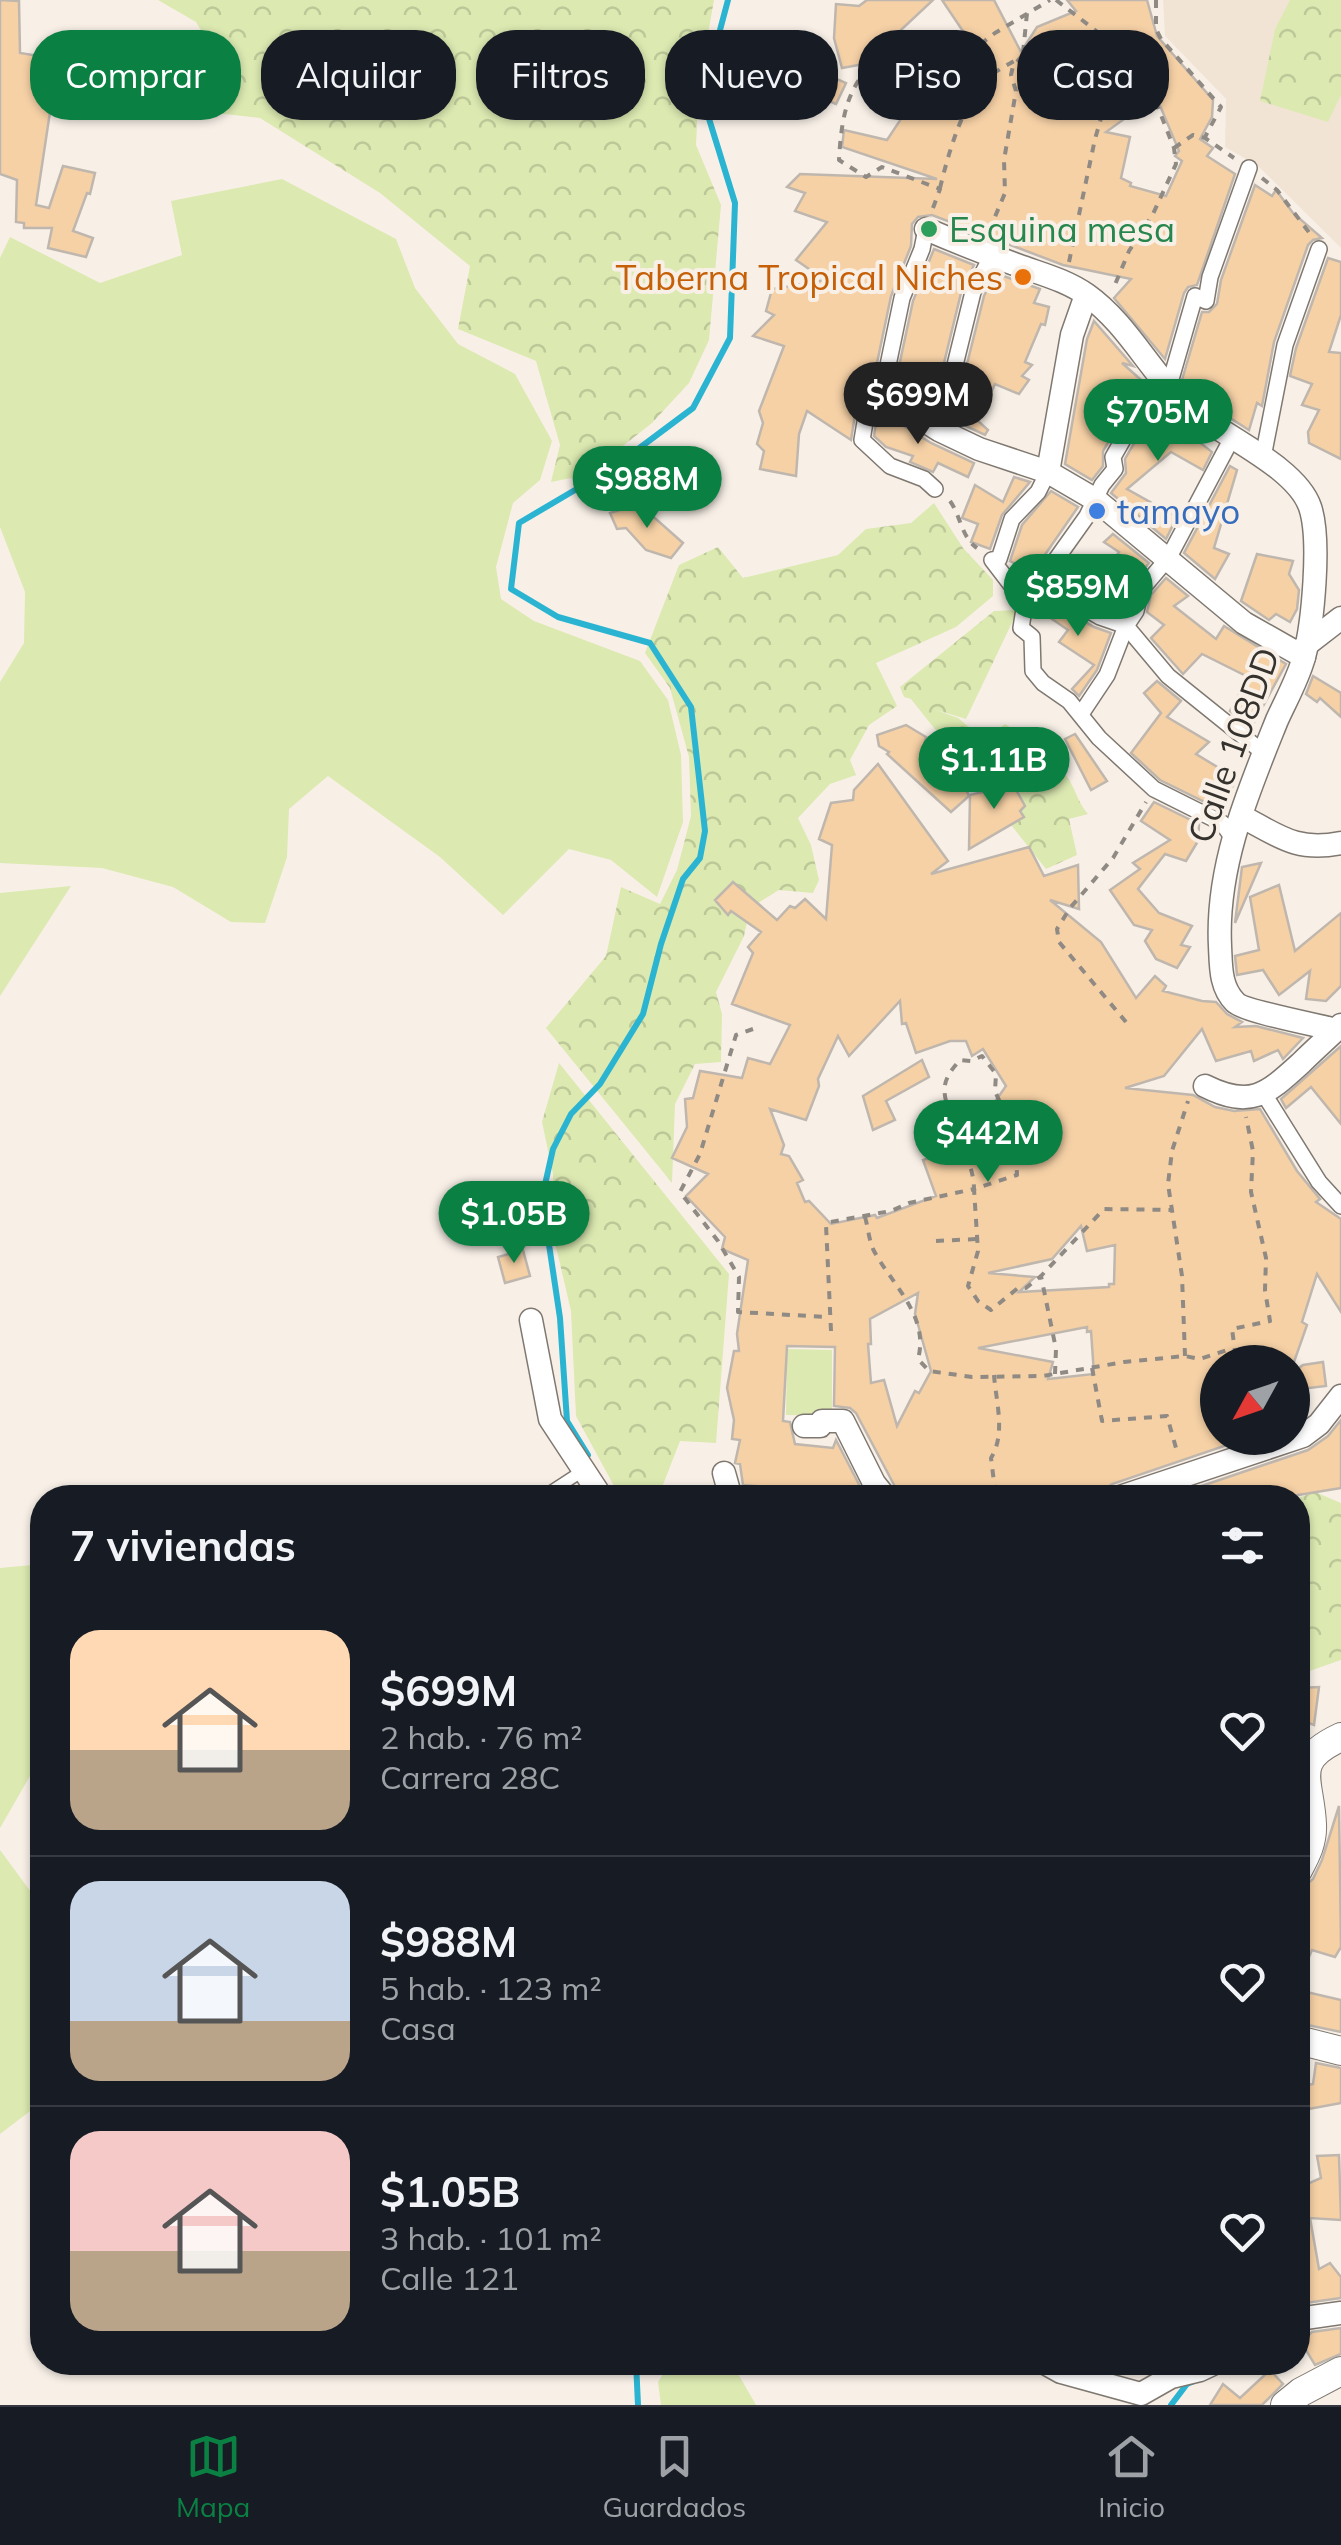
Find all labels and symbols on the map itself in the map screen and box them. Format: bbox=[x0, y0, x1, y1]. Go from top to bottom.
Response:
place label: Esquina mesa bbox=[949, 207, 1175, 251]
marker: Esquina mesa bbox=[918, 218, 940, 240]
place label: Taberna Tropical Niches bbox=[616, 255, 1003, 299]
marker: Taberna Tropical Niches bbox=[1012, 266, 1034, 288]
pin: $699M bbox=[848, 362, 988, 447]
pin: $705M bbox=[1088, 379, 1228, 464]
pin: $988M bbox=[577, 446, 717, 531]
place label: tamayo bbox=[1117, 489, 1240, 533]
marker: tamayo bbox=[1086, 500, 1108, 522]
pin: $859M bbox=[1008, 554, 1148, 639]
street label: Calle 108DD bbox=[1177, 641, 1289, 849]
pin: $1.11B bbox=[913, 727, 1075, 812]
pin: $442M bbox=[918, 1100, 1058, 1185]
pin: $1.05B bbox=[433, 1181, 595, 1266]
north arrow bbox=[1200, 1345, 1310, 1455]

